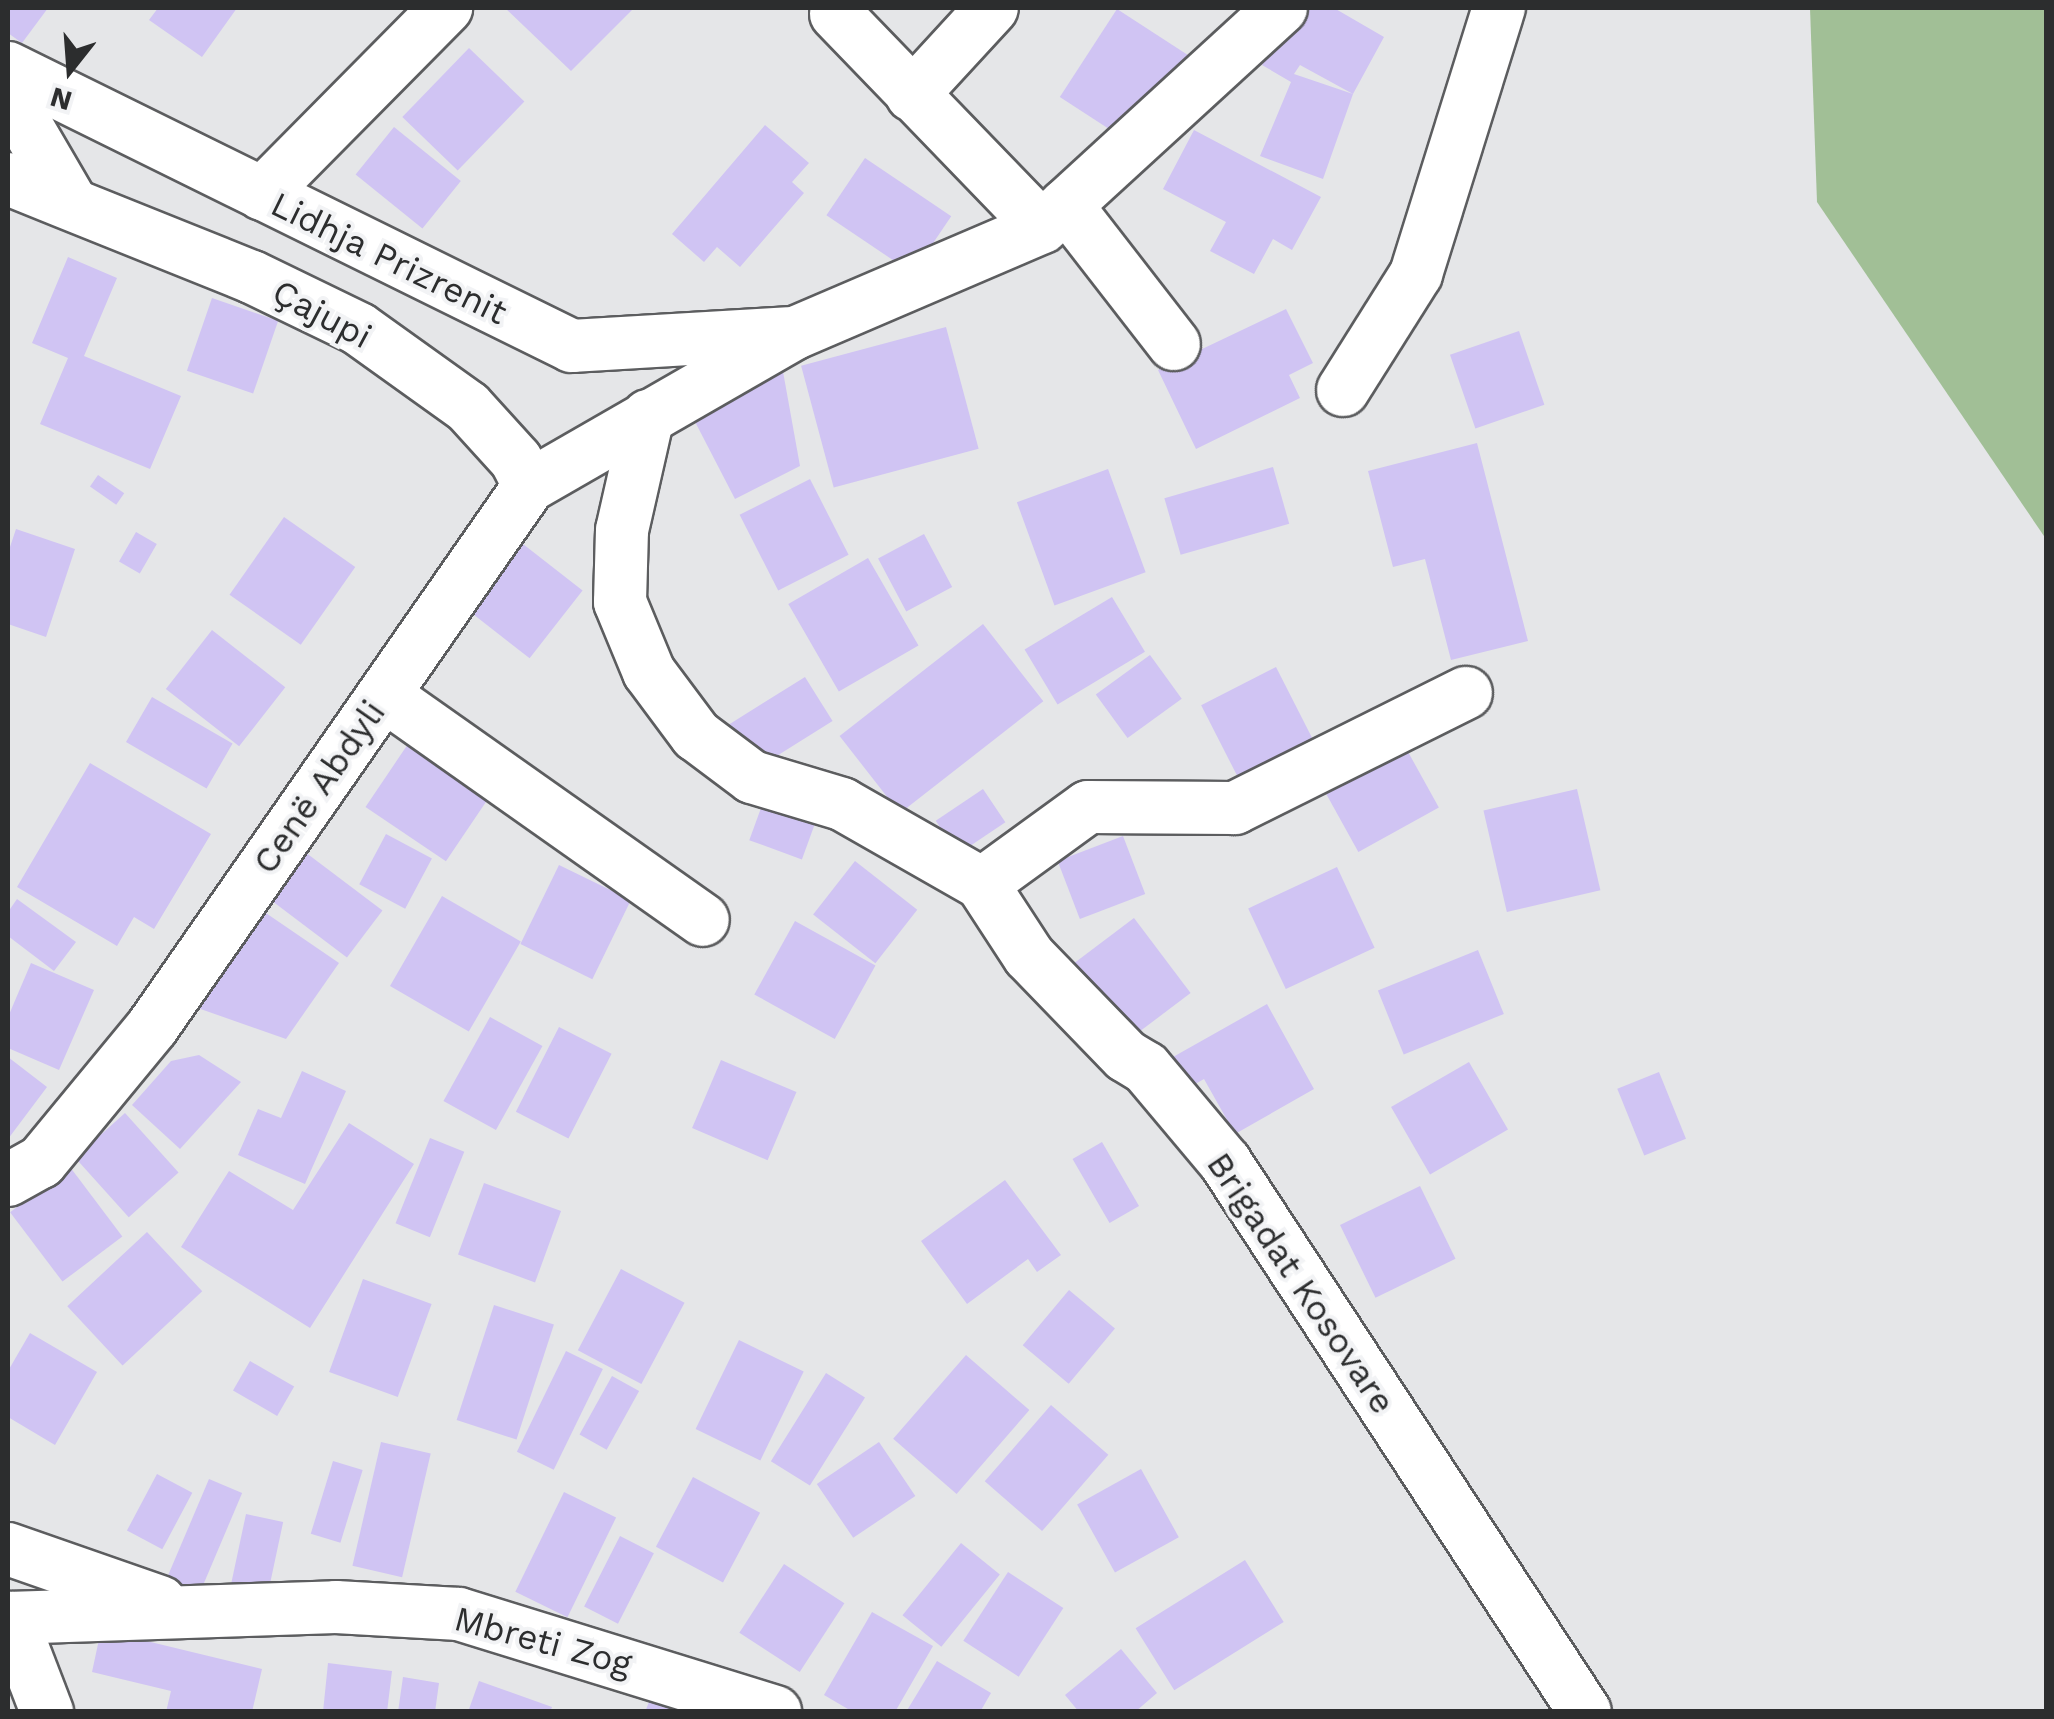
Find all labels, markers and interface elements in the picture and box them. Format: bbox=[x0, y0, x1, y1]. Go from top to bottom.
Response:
north arrow bbox=[20, 20, 120, 120]
text: N bbox=[46, 80, 76, 118]
street label: Lidhja Prizrenit bbox=[264, 183, 514, 333]
street label: Çajupi bbox=[265, 271, 379, 357]
street label: Cenë Abdyli bbox=[244, 692, 394, 882]
street label: Brigadat Kosovare bbox=[1198, 1144, 1404, 1422]
street label: Mbreti Zog bbox=[450, 1597, 636, 1685]

